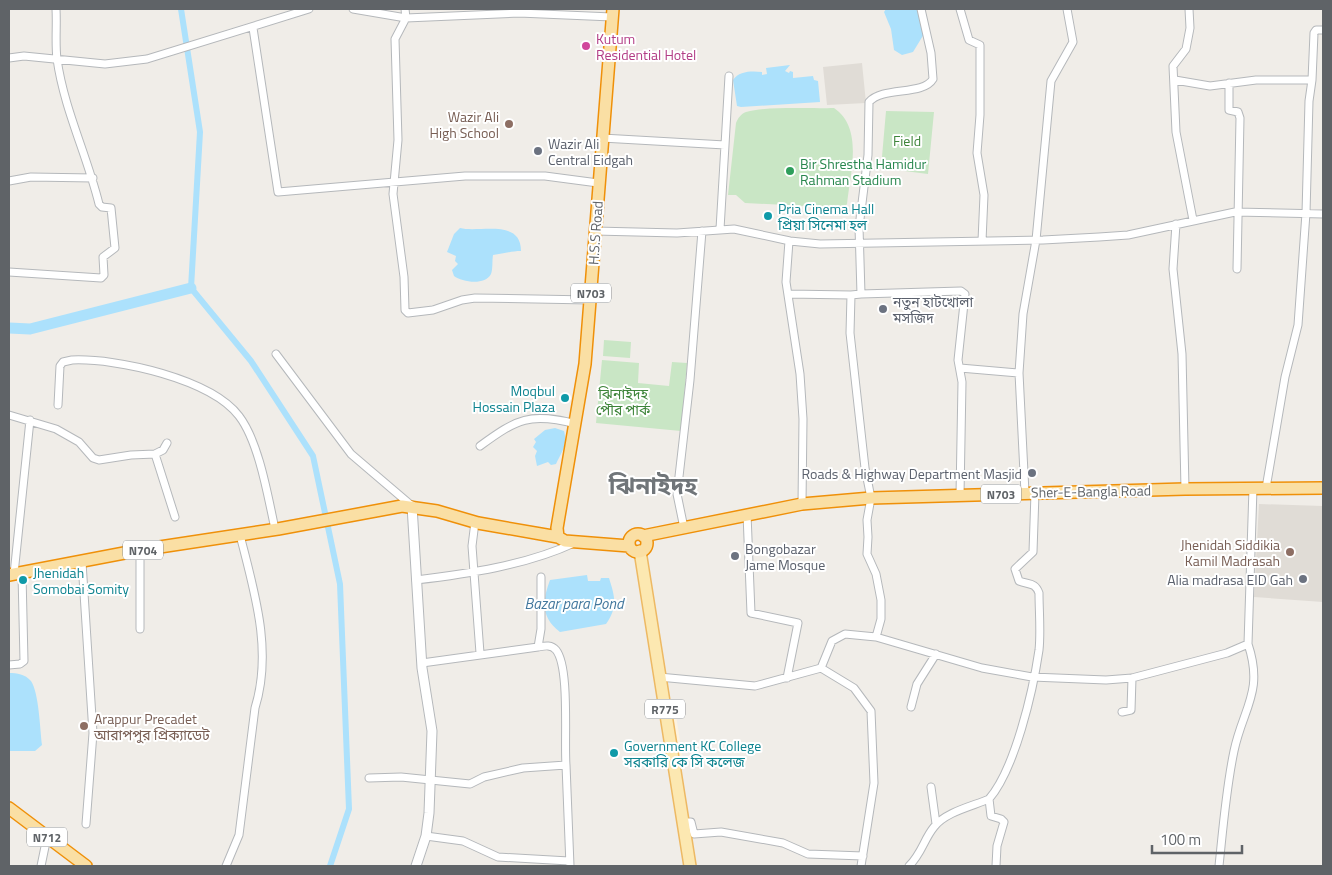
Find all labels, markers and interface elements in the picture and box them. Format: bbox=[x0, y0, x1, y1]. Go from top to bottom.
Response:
place label: Kutum Residential Hotel bbox=[596, 28, 696, 65]
marker: Kutum Residential Hotel bbox=[580, 40, 592, 52]
place label: Wazir Ali High School bbox=[429, 106, 499, 143]
marker: Wazir Ali High School bbox=[503, 118, 515, 130]
park label: Field bbox=[893, 130, 921, 151]
place label: Wazir Ali Central Eidgah bbox=[548, 133, 633, 170]
marker: Wazir Ali Central Eidgah bbox=[532, 145, 544, 157]
place label: Bir Shrestha Hamidur Rahman Stadium bbox=[800, 153, 927, 190]
marker: Bir Shrestha Hamidur Rahman Stadium bbox=[784, 165, 796, 177]
place label: Pria Cinema Hall প্রিয়া সিনেমা হল bbox=[777, 198, 874, 235]
street label: H.S.S Road bbox=[582, 200, 608, 266]
marker: Pria Cinema Hall প্রিয়া সিনেমা হল bbox=[762, 210, 774, 222]
road number: N703 bbox=[571, 284, 611, 302]
place label: নতুন হাটখোলা মসজিদ bbox=[892, 291, 973, 328]
marker: নতুন হাটখোলা মসজিদ bbox=[877, 303, 889, 315]
place label: Moqbul Hossain Plaza bbox=[473, 380, 555, 417]
park label: ঝিনাইদহ পৌর পার্ক bbox=[596, 383, 651, 420]
marker: Moqbul Hossain Plaza bbox=[559, 392, 571, 404]
place label: Roads & Highway Department Masjid bbox=[802, 463, 1022, 484]
district label: ঝিনাইদহ bbox=[608, 467, 698, 503]
marker: Roads & Highway Department Masjid bbox=[1026, 467, 1038, 479]
street label: Sher-E-Bangla Road bbox=[1031, 479, 1151, 503]
road number: N703 bbox=[981, 484, 1021, 504]
place label: Jhenidah Siddikia Kamil Madrasah bbox=[1180, 534, 1280, 571]
place label: Bongobazar Jame Mosque bbox=[745, 538, 825, 575]
road number: N704 bbox=[123, 540, 163, 560]
marker: Jhenidah Siddikia Kamil Madrasah bbox=[1284, 546, 1296, 558]
marker: Bongobazar Jame Mosque bbox=[729, 550, 741, 562]
place label: Jhenidah Somobai Somity bbox=[33, 562, 129, 599]
place label: Alia madrasa EID Gah bbox=[1167, 569, 1293, 590]
marker: Alia madrasa EID Gah bbox=[1297, 573, 1309, 585]
marker: Jhenidah Somobai Somity bbox=[17, 574, 29, 586]
water label: Bazar para Pond bbox=[525, 592, 625, 615]
road number: R775 bbox=[645, 700, 685, 719]
place label: Arappur Precadet আরাপপুর প্রিক্যাডেট bbox=[93, 708, 210, 745]
marker: Arappur Precadet আরাপপুর প্রিক্যাডেট bbox=[78, 720, 90, 732]
place label: Government KC College সরকারি কে সি কলেজ bbox=[623, 735, 761, 772]
marker: Government KC College সরকারি কে সি কলেজ bbox=[608, 747, 620, 759]
scale bar bbox=[1152, 822, 1242, 854]
road number: N712 bbox=[27, 828, 67, 846]
text: 100 m bbox=[1160, 828, 1201, 851]

